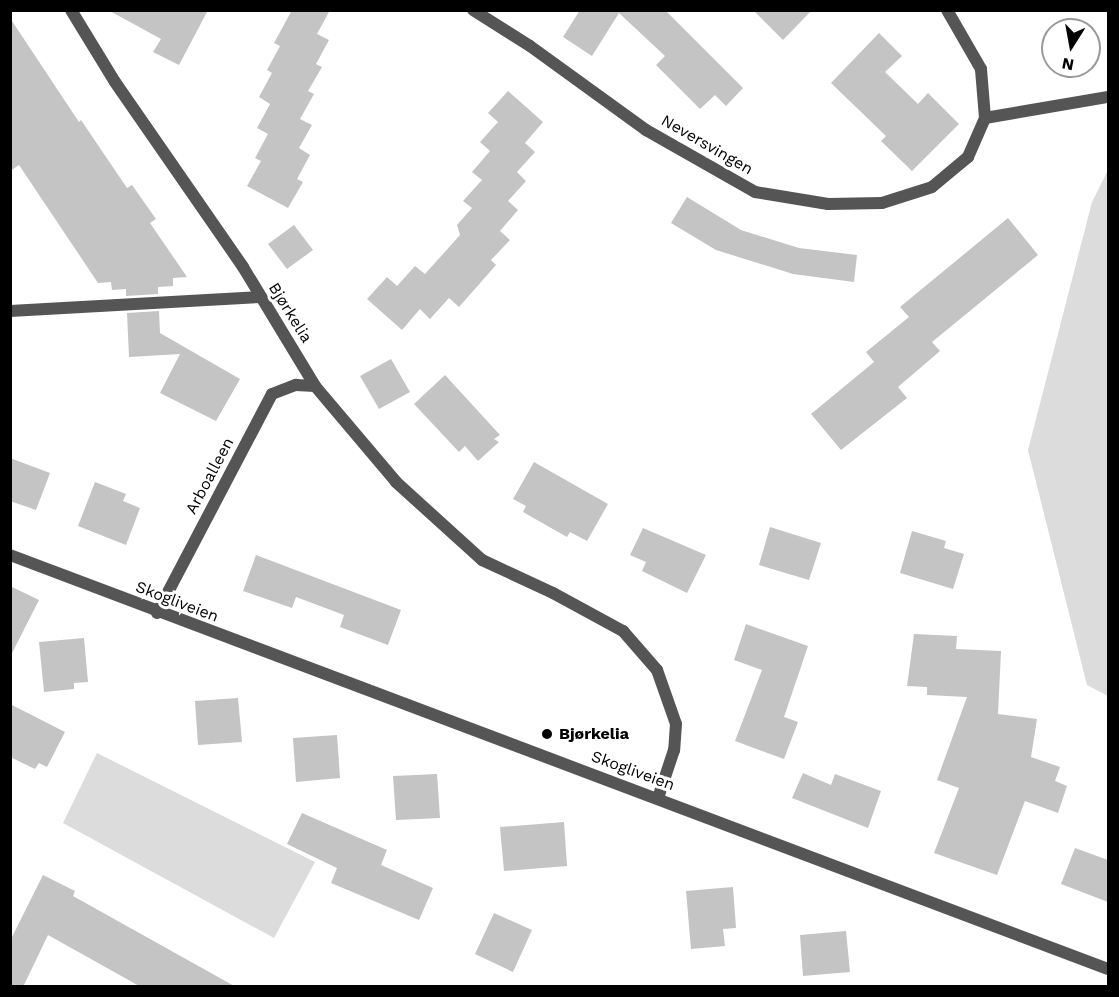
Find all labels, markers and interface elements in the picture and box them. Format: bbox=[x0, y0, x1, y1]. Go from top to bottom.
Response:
north arrow bbox=[1041, 18, 1101, 78]
text: N bbox=[1060, 54, 1075, 75]
street label: Neversvingen bbox=[658, 111, 756, 179]
street label: Bjørkelia bbox=[264, 279, 316, 347]
street label: Arboalleen bbox=[182, 434, 238, 518]
street label: Skogliveien bbox=[133, 577, 221, 627]
place label: Bjørkelia bbox=[559, 724, 629, 744]
marker: Bjørkelia bbox=[540, 727, 554, 741]
street label: Skogliveien bbox=[589, 747, 677, 795]

